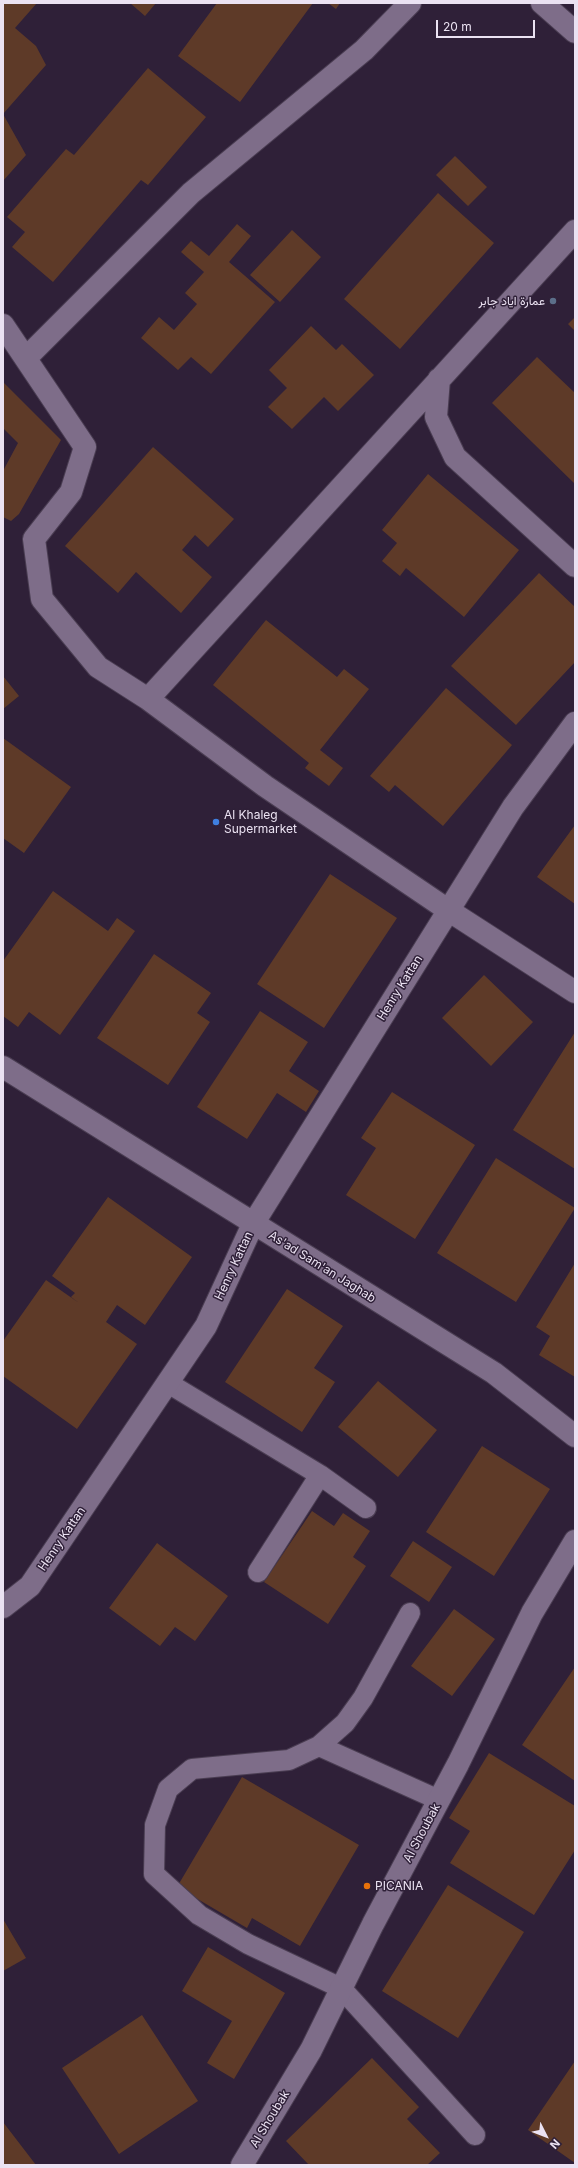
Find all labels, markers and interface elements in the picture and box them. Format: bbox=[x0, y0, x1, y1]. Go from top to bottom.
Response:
scale bar bbox=[438, 12, 537, 38]
text: 20 m bbox=[443, 19, 472, 34]
place label: عمارة اياد جابر bbox=[478, 294, 545, 308]
marker: عمارة اياد جابر bbox=[548, 296, 558, 306]
place label: Al Khaleg Supermarket bbox=[224, 808, 297, 836]
marker: Al Khaleg Supermarket bbox=[211, 817, 221, 827]
street label: Henry Kattan bbox=[374, 953, 426, 1023]
street label: As'ad Sam'an Jaghab bbox=[266, 1228, 378, 1306]
street label: Henry Kattan bbox=[212, 1229, 256, 1303]
street label: Henry Kattan bbox=[35, 1504, 89, 1574]
street label: Al Shoubak bbox=[401, 1801, 443, 1865]
place label: PICANIA bbox=[375, 1879, 423, 1893]
marker: PICANIA bbox=[362, 1881, 372, 1891]
street label: Al Shoubak bbox=[247, 2088, 293, 2150]
north arrow bbox=[526, 2116, 566, 2156]
text: N bbox=[547, 2136, 563, 2152]

